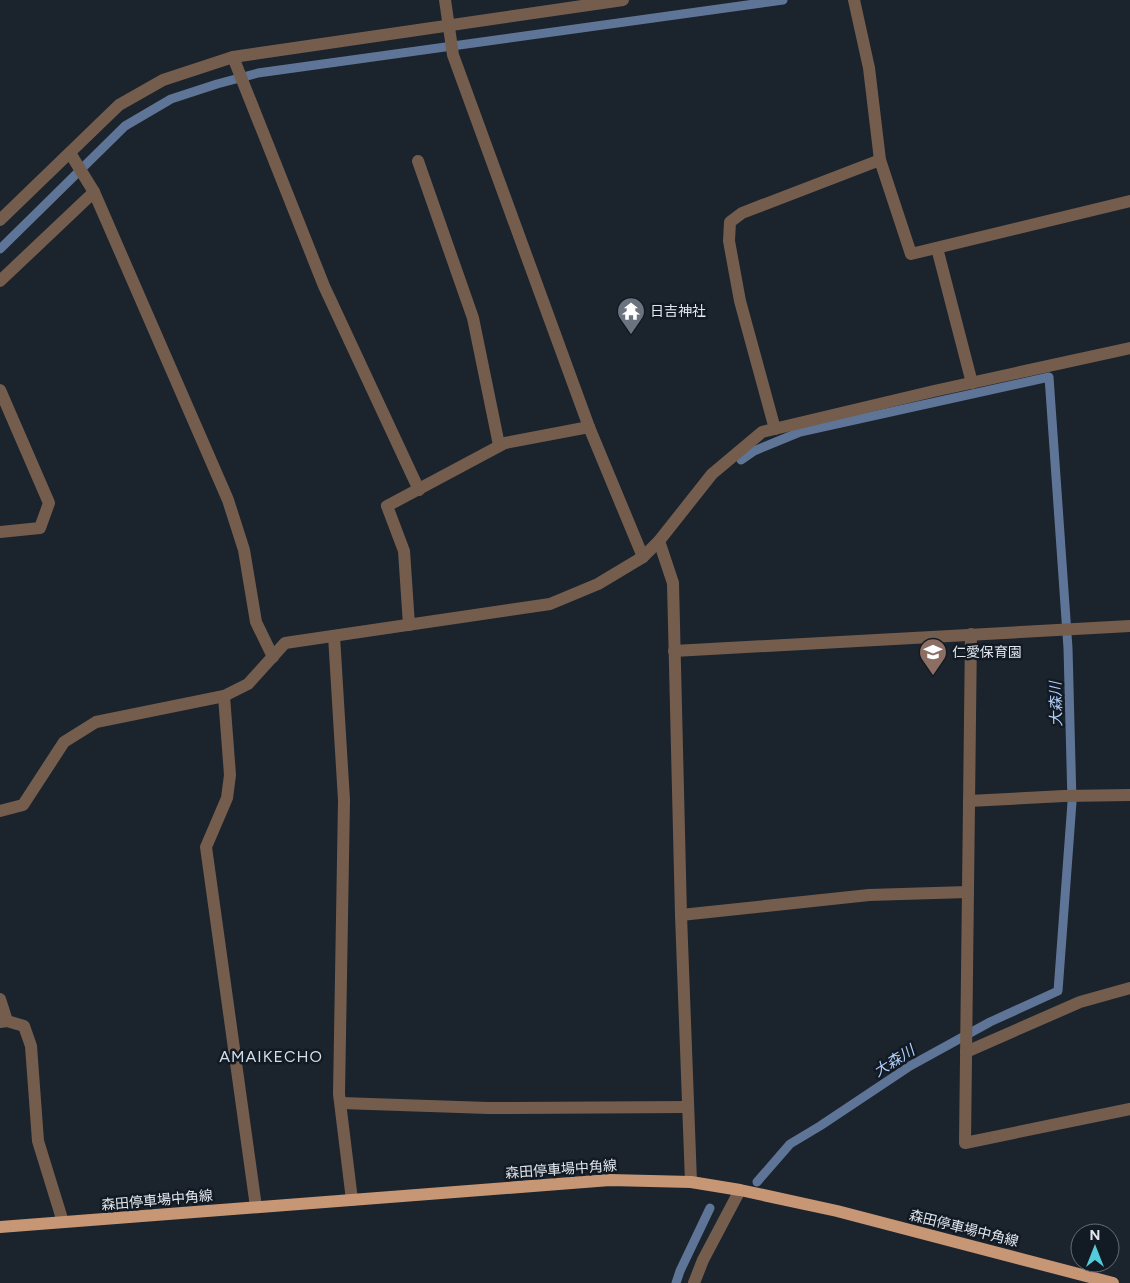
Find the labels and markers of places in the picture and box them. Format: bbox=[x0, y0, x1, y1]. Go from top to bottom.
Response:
temple icon: 日吉神社 bbox=[616, 296, 646, 335]
place label: 日吉神社 bbox=[650, 303, 706, 320]
school or university icon: 仁愛保育園 bbox=[918, 637, 948, 676]
place label: 仁愛保育園 bbox=[952, 644, 1022, 661]

